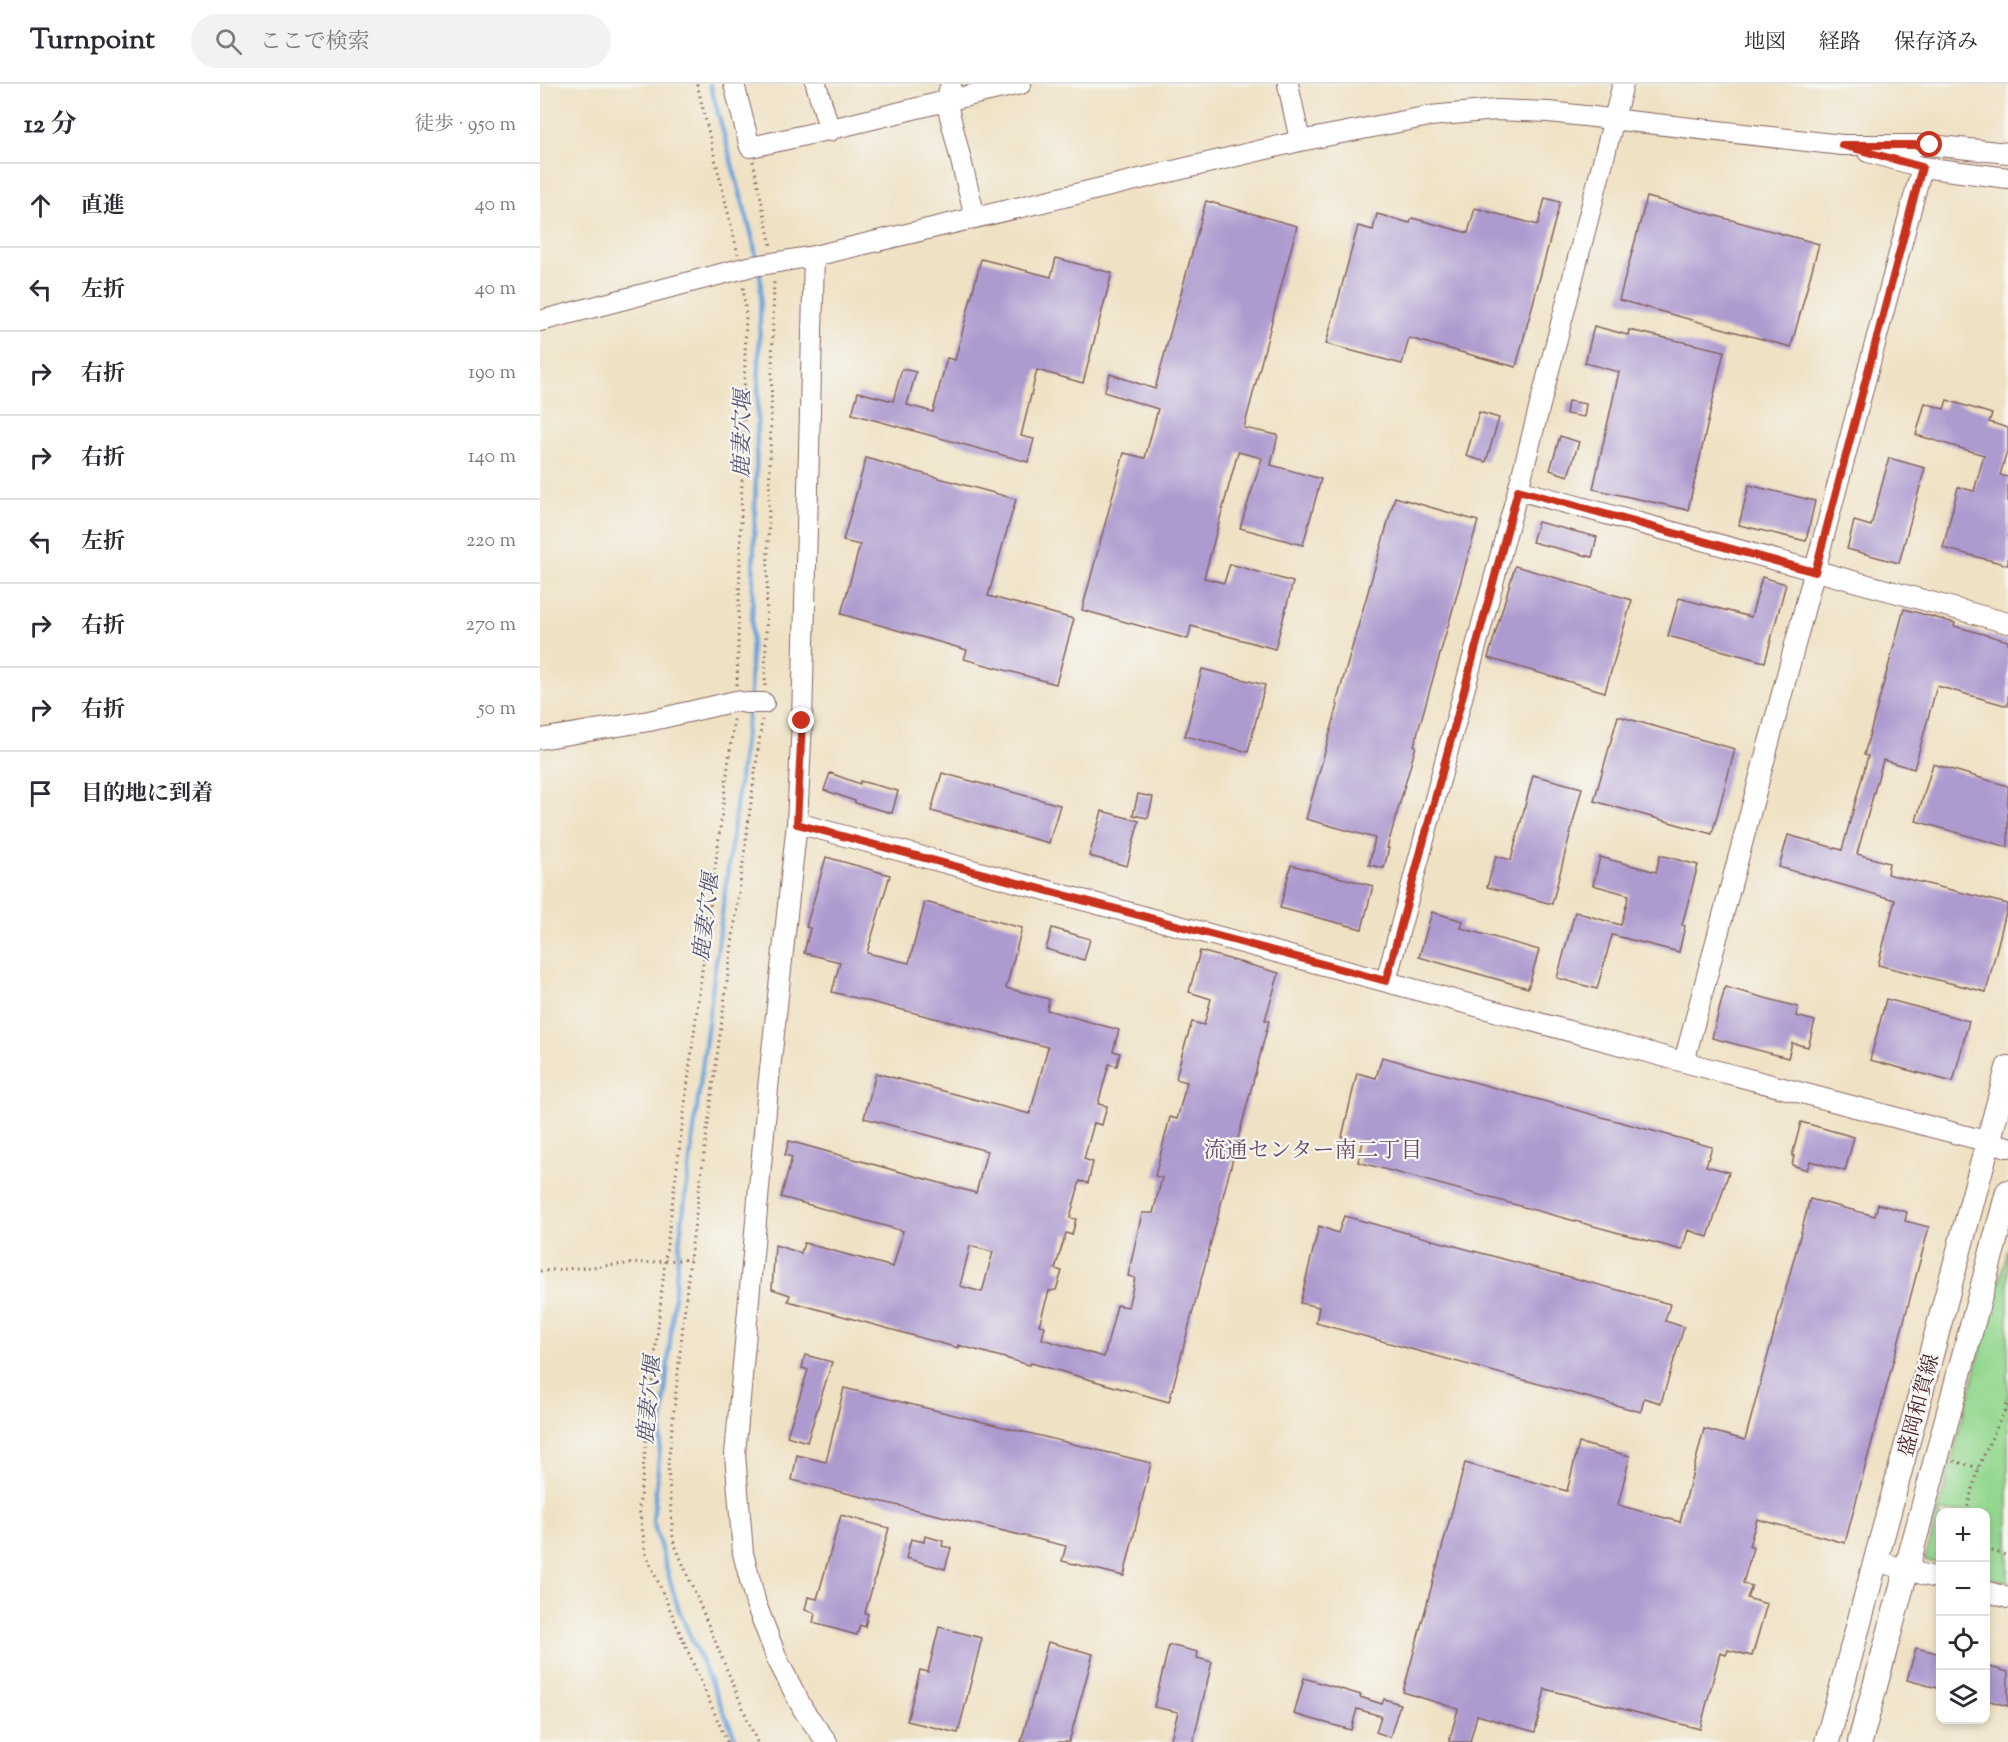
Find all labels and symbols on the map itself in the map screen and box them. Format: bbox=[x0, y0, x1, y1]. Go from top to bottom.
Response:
route start bbox=[1916, 131, 1942, 157]
water label: 鹿妻穴堰 bbox=[727, 386, 761, 478]
route end bbox=[788, 707, 814, 733]
water label: 鹿妻穴堰 bbox=[687, 868, 730, 963]
district label: 流通センター南二丁目 bbox=[1203, 1136, 1423, 1168]
water label: 鹿妻穴堰 bbox=[631, 1351, 671, 1445]
street label: 盛岡和賀線 bbox=[1892, 1351, 1948, 1460]

